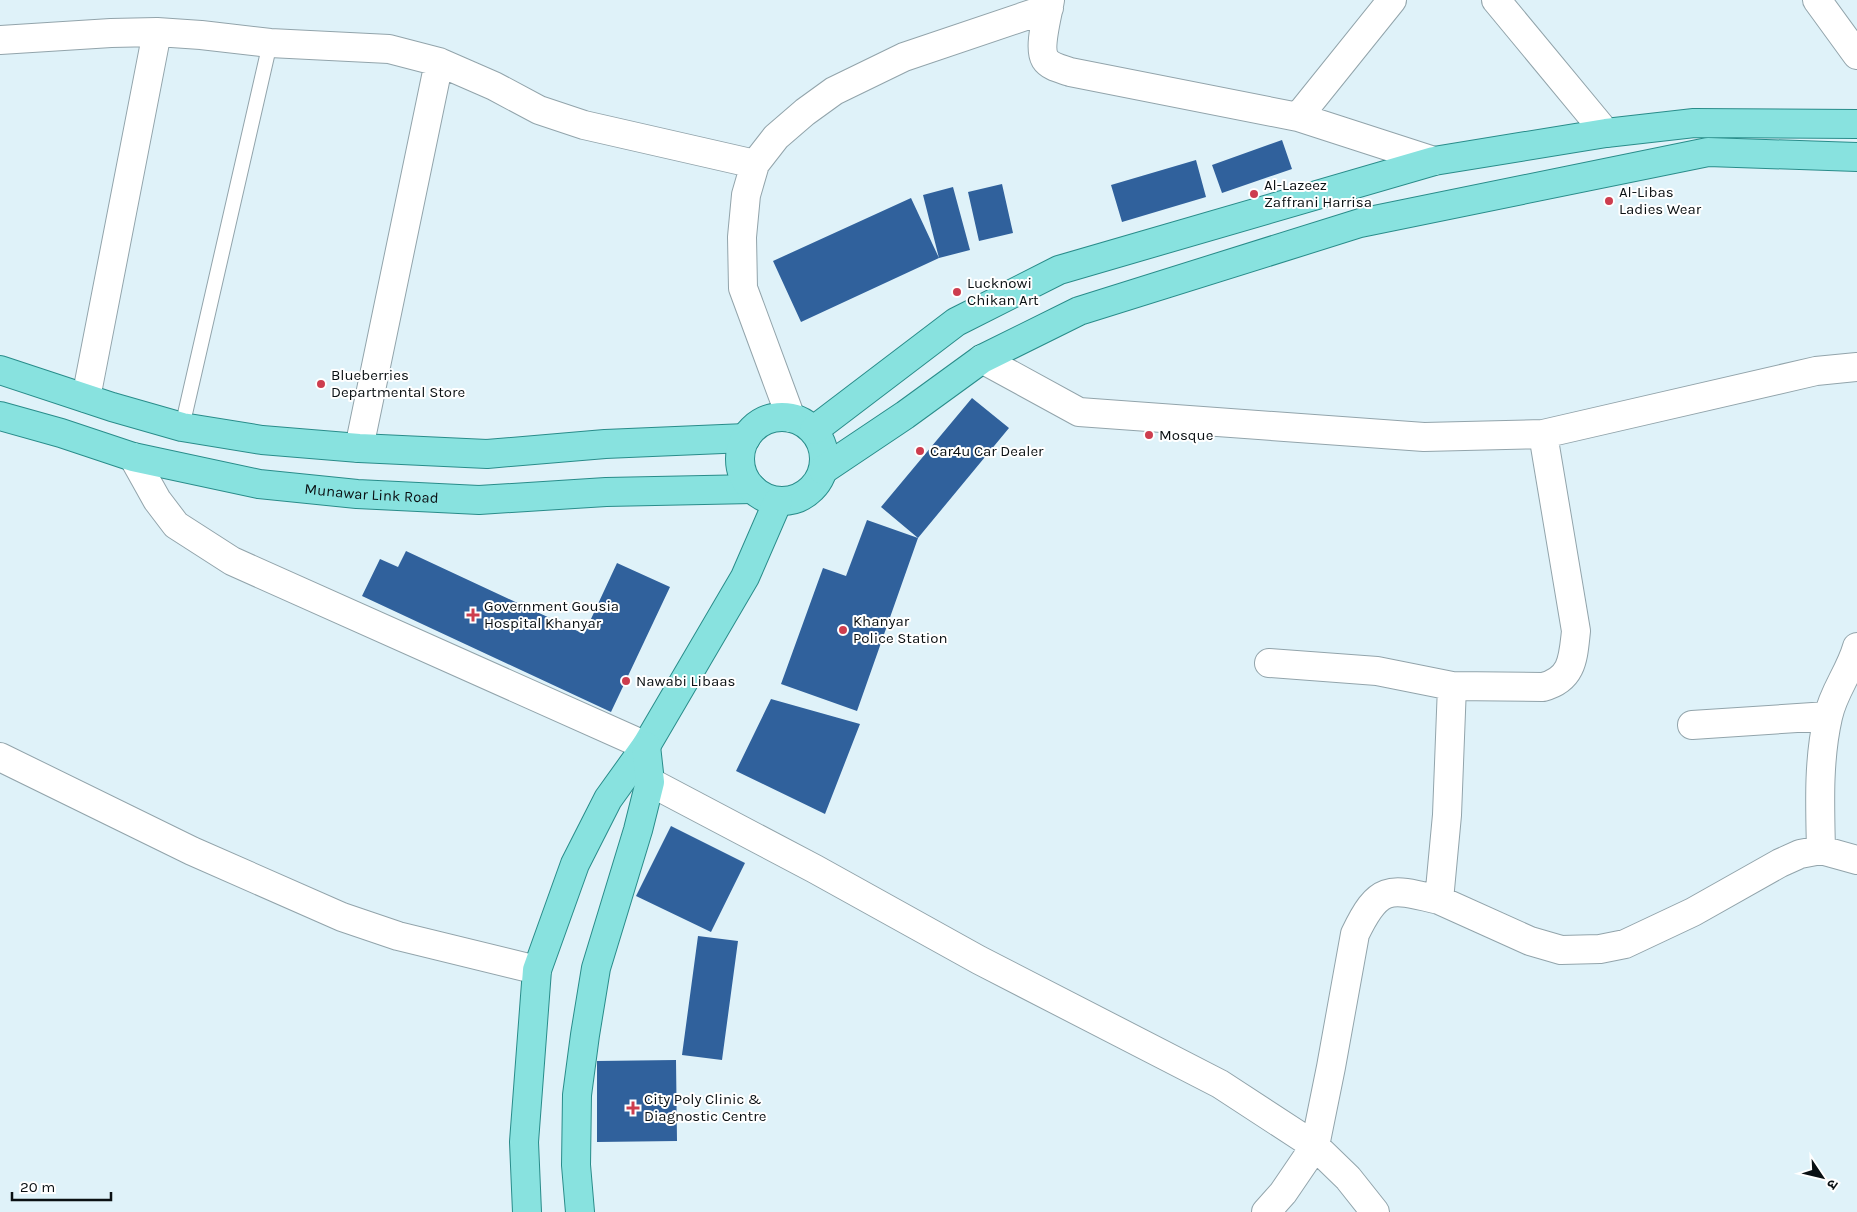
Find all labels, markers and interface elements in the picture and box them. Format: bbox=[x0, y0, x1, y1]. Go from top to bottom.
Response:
place label: Al-Lazeez Zaffrani Harrisa bbox=[1264, 176, 1372, 211]
place label: Al-Libas Ladies Wear bbox=[1619, 183, 1702, 218]
marker: Al-Lazeez Zaffrani Harrisa bbox=[1248, 188, 1260, 200]
marker: Al-Libas Ladies Wear bbox=[1603, 195, 1615, 207]
place label: Lucknowi Chikan Art bbox=[967, 274, 1039, 309]
marker: Lucknowi Chikan Art bbox=[951, 286, 963, 298]
place label: Blueberries Departmental Store bbox=[331, 366, 465, 401]
marker: Blueberries Departmental Store bbox=[315, 378, 327, 390]
place label: Mosque bbox=[1159, 426, 1213, 444]
marker: Mosque bbox=[1143, 429, 1155, 441]
place label: Car4u Car Dealer bbox=[930, 442, 1044, 460]
marker: Car4u Car Dealer bbox=[914, 445, 926, 457]
street label: Munawar Link Road bbox=[304, 480, 439, 507]
place label: Government Gousia Hospital Khanyar bbox=[484, 597, 619, 632]
marker: Government Gousia Hospital Khanyar bbox=[466, 608, 480, 622]
place label: Khanyar Police Station bbox=[853, 612, 948, 647]
marker: Khanyar Police Station bbox=[837, 624, 849, 636]
place label: Nawabi Libaas bbox=[636, 672, 735, 690]
marker: Nawabi Libaas bbox=[620, 675, 632, 687]
place label: City Poly Clinic & Diagnostic Centre bbox=[644, 1090, 766, 1125]
marker: City Poly Clinic & Diagnostic Centre bbox=[626, 1101, 640, 1115]
north arrow bbox=[1797, 1152, 1847, 1202]
scale bar bbox=[12, 1170, 111, 1202]
text: उ bbox=[1822, 1176, 1842, 1193]
text: 20 m bbox=[20, 1178, 55, 1196]

